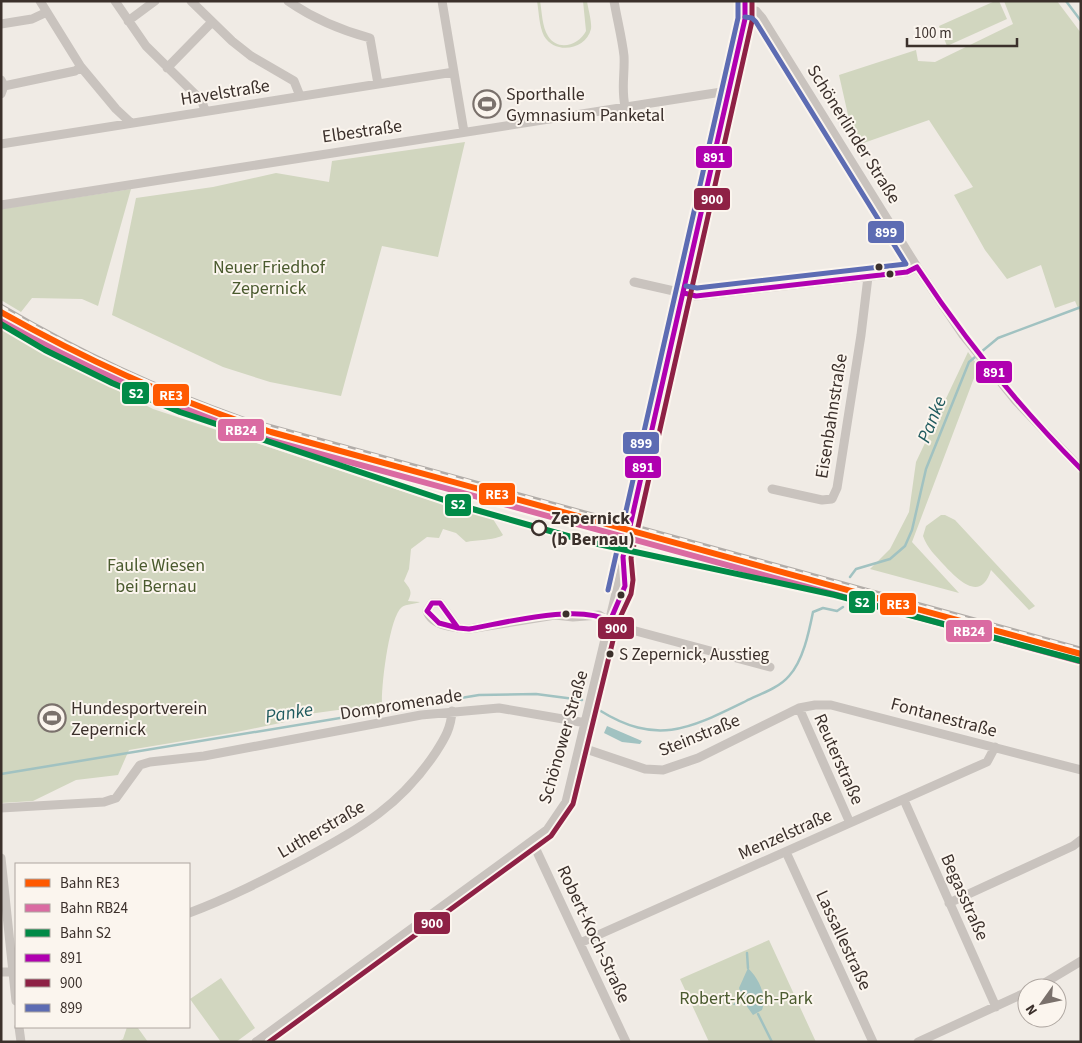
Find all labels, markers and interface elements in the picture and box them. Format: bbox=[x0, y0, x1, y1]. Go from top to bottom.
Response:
scale bar bbox=[907, 15, 1017, 47]
text: 100 m bbox=[914, 23, 952, 44]
street label: Schönerlinder Straße bbox=[801, 60, 906, 209]
street label: Havelstraße bbox=[179, 73, 272, 112]
place label: Sporthalle Gymnasium Panketal bbox=[506, 82, 665, 128]
sports icon: Sporthalle Gymnasium Panketal bbox=[472, 89, 502, 119]
street label: Elbestraße bbox=[321, 114, 404, 149]
line badge: 891 bbox=[695, 145, 733, 169]
text: 891 bbox=[703, 148, 725, 168]
line badge: 900 bbox=[693, 187, 731, 211]
text: 900 bbox=[701, 190, 723, 210]
line badge: 899 bbox=[867, 220, 905, 244]
text: 899 bbox=[875, 223, 897, 243]
park label: Neuer Friedhof Zepernick bbox=[213, 255, 326, 301]
unlabelled marker bbox=[874, 262, 884, 272]
unlabelled marker bbox=[885, 269, 895, 279]
street label: Eisenbahnstraße bbox=[809, 352, 854, 480]
line badge: 891 bbox=[975, 360, 1013, 384]
text: 891 bbox=[983, 363, 1005, 383]
line badge: S2 bbox=[121, 381, 150, 405]
line badge: RE3 bbox=[152, 383, 190, 407]
text: S2 bbox=[128, 384, 144, 404]
text: RE3 bbox=[159, 386, 183, 406]
water label: Panke bbox=[911, 392, 954, 447]
line badge: RB24 bbox=[217, 418, 265, 442]
text: RB24 bbox=[225, 421, 258, 441]
line badge: 899 bbox=[622, 431, 660, 455]
text: 899 bbox=[630, 434, 652, 454]
line badge: 891 bbox=[624, 455, 662, 479]
text: 891 bbox=[632, 458, 654, 478]
line badge: RE3 bbox=[478, 482, 516, 506]
text: RE3 bbox=[485, 485, 509, 505]
line badge: S2 bbox=[444, 493, 472, 517]
text: S2 bbox=[450, 495, 466, 515]
place label: Zepernick (b Bernau) bbox=[551, 506, 635, 552]
marker: Zepernick (b Bernau) bbox=[531, 520, 547, 536]
park label: Faule Wiesen bei Bernau bbox=[107, 553, 205, 599]
unlabelled marker bbox=[616, 590, 626, 600]
line badge: S2 bbox=[848, 590, 876, 614]
line badge: RE3 bbox=[879, 592, 917, 616]
text: S2 bbox=[854, 593, 870, 613]
text: RE3 bbox=[886, 595, 910, 615]
unlabelled marker bbox=[561, 609, 571, 619]
line badge: 900 bbox=[597, 616, 635, 640]
text: 900 bbox=[605, 619, 627, 639]
line badge: RB24 bbox=[945, 619, 993, 643]
text: RB24 bbox=[953, 622, 986, 642]
place label: S Zepernick, Ausstieg bbox=[619, 643, 769, 667]
marker: S Zepernick, Ausstieg bbox=[605, 649, 615, 659]
street label: Schönower Straße bbox=[532, 667, 595, 807]
street label: Dompromenade bbox=[338, 682, 464, 726]
street label: Fontanestraße bbox=[888, 691, 1000, 744]
place label: Hundesportverein Zepernick bbox=[71, 696, 207, 742]
water label: Panke bbox=[263, 696, 315, 731]
sports icon: Hundesportverein Zepernick bbox=[37, 703, 67, 733]
street label: Steinstraße bbox=[655, 708, 744, 763]
street label: Reuterstraße bbox=[807, 710, 870, 809]
street label: Lutherstraße bbox=[273, 794, 369, 864]
street label: Menzelstraße bbox=[734, 803, 836, 866]
street label: Begasstraße bbox=[934, 850, 995, 944]
street label: Robert-Koch-Straße bbox=[551, 861, 636, 1007]
legend bbox=[15, 863, 190, 1028]
text: Bahn RE3 bbox=[60, 873, 120, 894]
street label: Lassallestraße bbox=[809, 886, 878, 994]
text: Bahn RB24 bbox=[60, 898, 129, 919]
line badge: 900 bbox=[413, 911, 451, 935]
text: 900 bbox=[421, 914, 443, 934]
text: Bahn S2 bbox=[60, 923, 111, 944]
text: 891 bbox=[60, 948, 82, 969]
text: 900 bbox=[60, 973, 82, 994]
north arrow bbox=[1017, 978, 1067, 1028]
park label: Robert-Koch-Park bbox=[679, 986, 813, 1011]
text: 899 bbox=[60, 998, 82, 1019]
text: N bbox=[1021, 1000, 1043, 1019]

